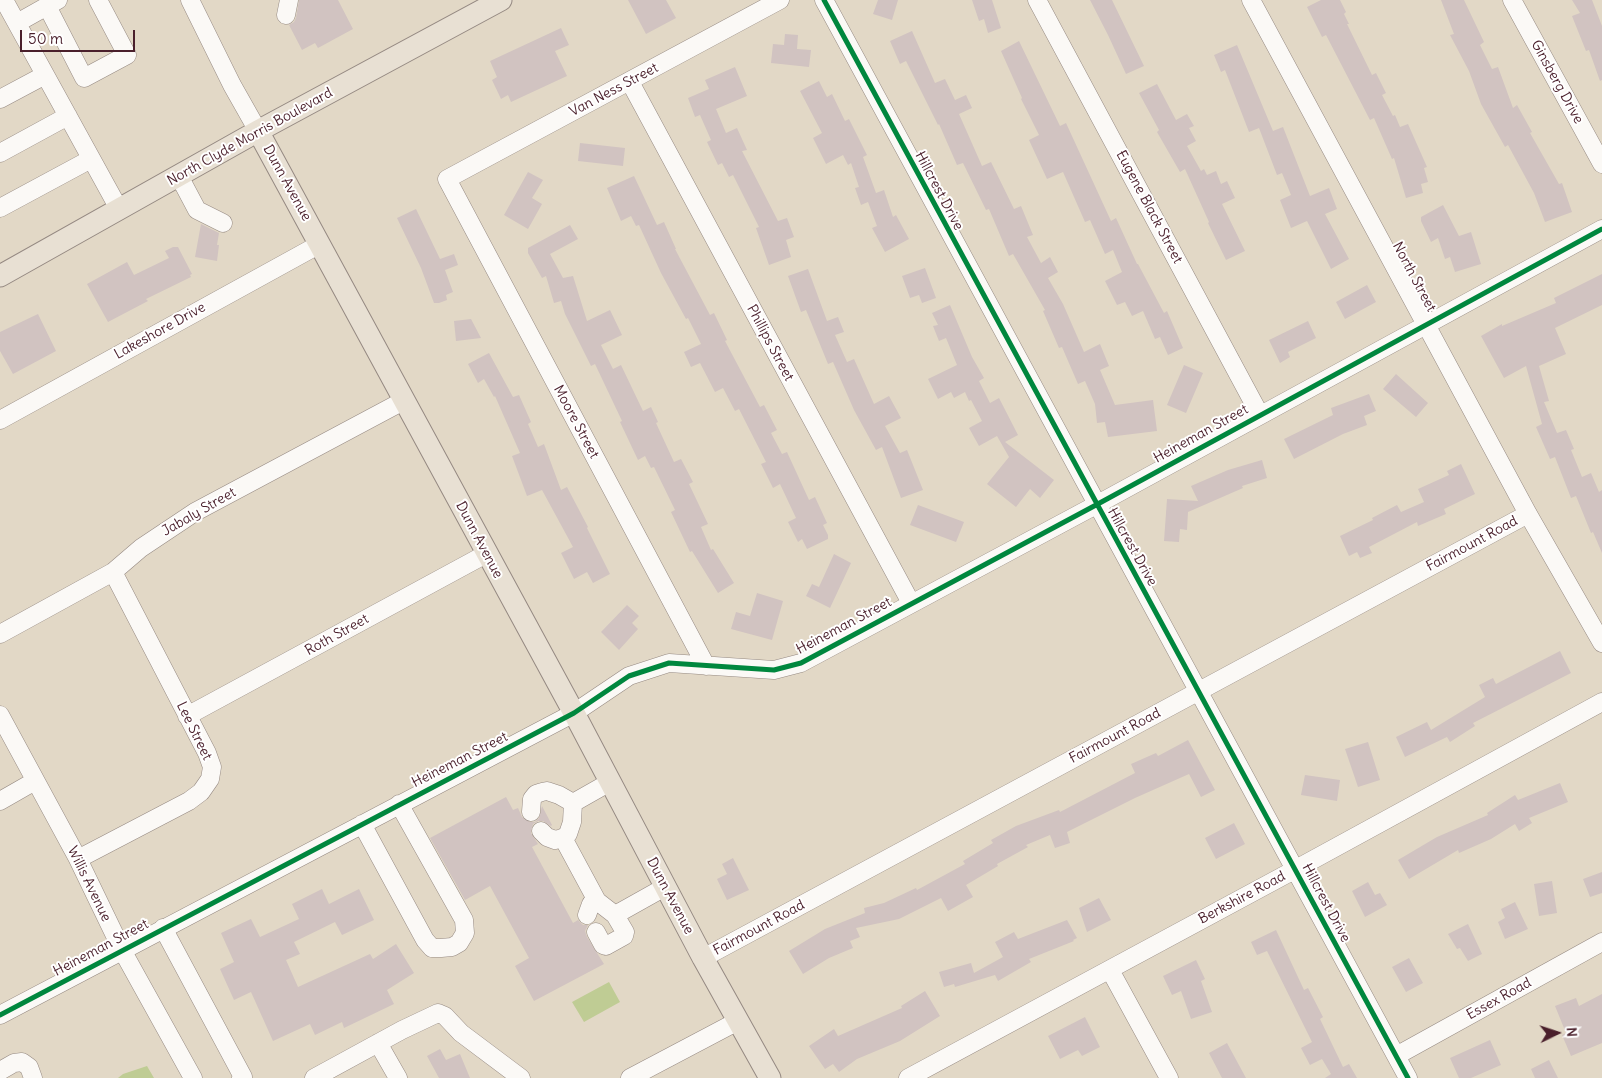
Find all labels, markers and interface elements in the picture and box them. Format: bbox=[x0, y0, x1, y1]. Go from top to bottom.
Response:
scale bar bbox=[22, 20, 138, 52]
text: 50 m bbox=[28, 29, 63, 48]
street label: Ginsberg Drive bbox=[1527, 37, 1587, 127]
street label: Van Ness Street bbox=[567, 60, 661, 120]
street label: North Clyde Morris Boulevard bbox=[164, 84, 336, 190]
street label: Dunn Avenue bbox=[259, 142, 315, 224]
street label: Eugene Black Street bbox=[1112, 148, 1186, 266]
street label: Hillcrest Drive bbox=[911, 149, 967, 233]
street label: North Street bbox=[1389, 239, 1439, 315]
street label: Lakeshore Drive bbox=[111, 299, 209, 363]
street label: Phillips Street bbox=[743, 302, 797, 384]
street label: Moore Street bbox=[550, 383, 602, 461]
street label: Heineman Street bbox=[1151, 401, 1251, 467]
street label: Jabaly Street bbox=[159, 484, 239, 540]
street label: Dunn Avenue bbox=[452, 499, 506, 581]
street label: Hillcrest Drive bbox=[1104, 505, 1160, 589]
street label: Fairmount Road bbox=[1423, 513, 1521, 575]
street label: Heineman Street bbox=[794, 594, 894, 658]
street label: Roth Street bbox=[302, 611, 372, 659]
street label: Lee Street bbox=[173, 699, 215, 763]
street label: Fairmount Road bbox=[1066, 705, 1164, 767]
street label: Heineman Street bbox=[409, 729, 511, 791]
street label: Willis Avenue bbox=[63, 844, 115, 924]
street label: Dunn Avenue bbox=[643, 855, 697, 937]
street label: Hillcrest Drive bbox=[1298, 861, 1354, 945]
street label: Berkshire Road bbox=[1196, 868, 1288, 928]
street label: Fairmount Road bbox=[710, 897, 808, 959]
street label: Heineman Street bbox=[51, 916, 151, 980]
street label: Essex Road bbox=[1464, 974, 1534, 1024]
north arrow bbox=[1532, 1008, 1582, 1058]
text: N bbox=[1563, 1026, 1581, 1037]

